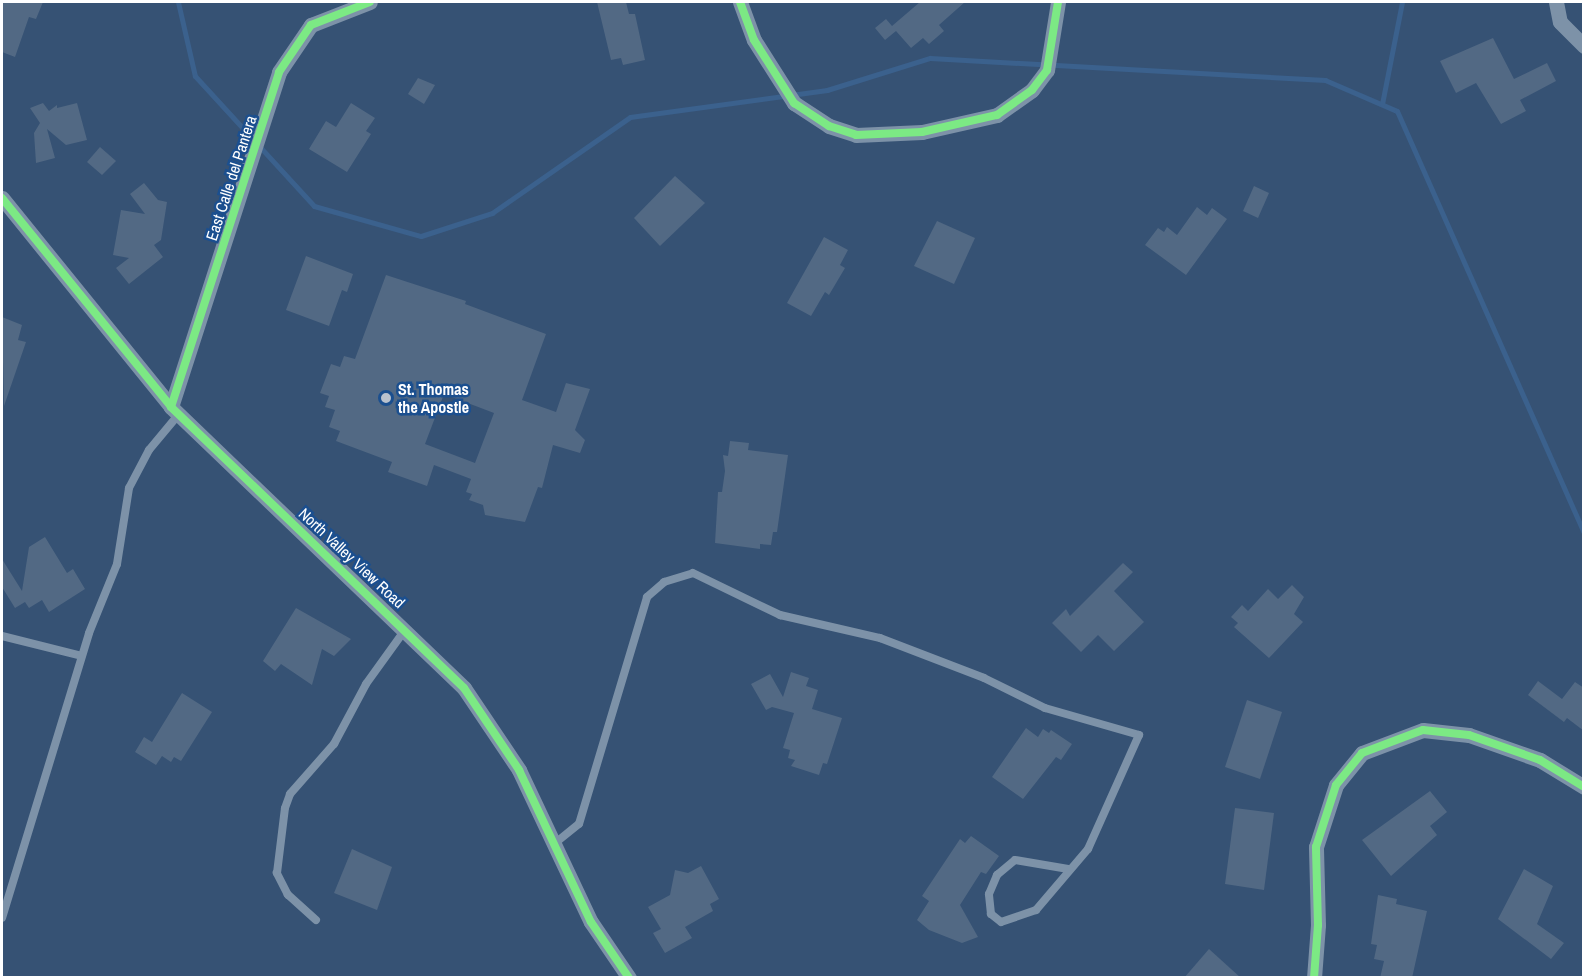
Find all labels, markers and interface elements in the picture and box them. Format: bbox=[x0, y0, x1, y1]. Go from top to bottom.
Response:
street label: East Calle del Pantera bbox=[202, 113, 260, 243]
place label: St. Thomas the Apostle bbox=[398, 379, 469, 417]
marker: St. Thomas the Apostle bbox=[379, 391, 393, 405]
street label: North Valley View Road bbox=[295, 504, 409, 612]

